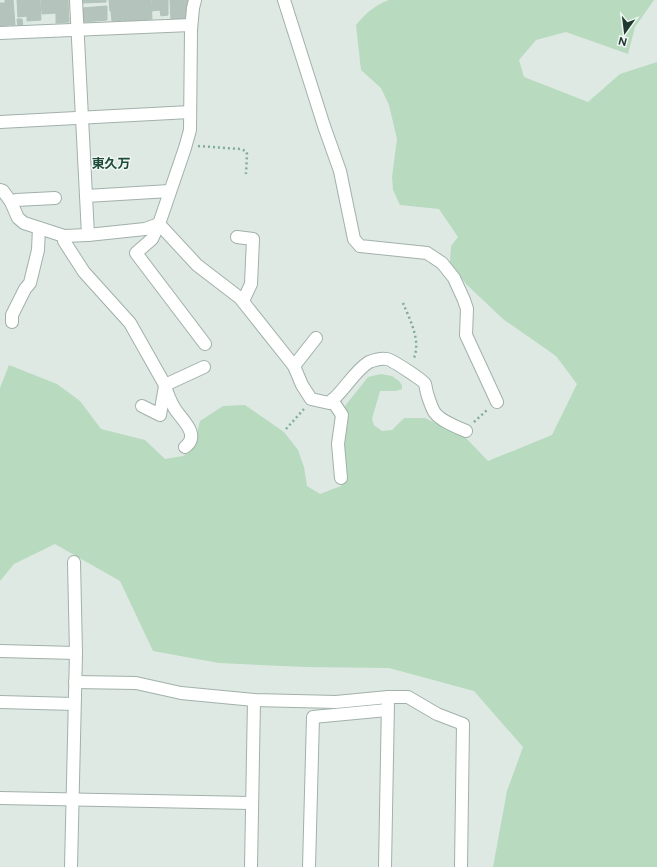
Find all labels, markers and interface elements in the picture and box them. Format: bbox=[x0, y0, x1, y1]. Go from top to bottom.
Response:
north arrow bbox=[605, 12, 645, 52]
text: N bbox=[617, 34, 628, 49]
district label: 東久万 bbox=[91, 156, 131, 171]

